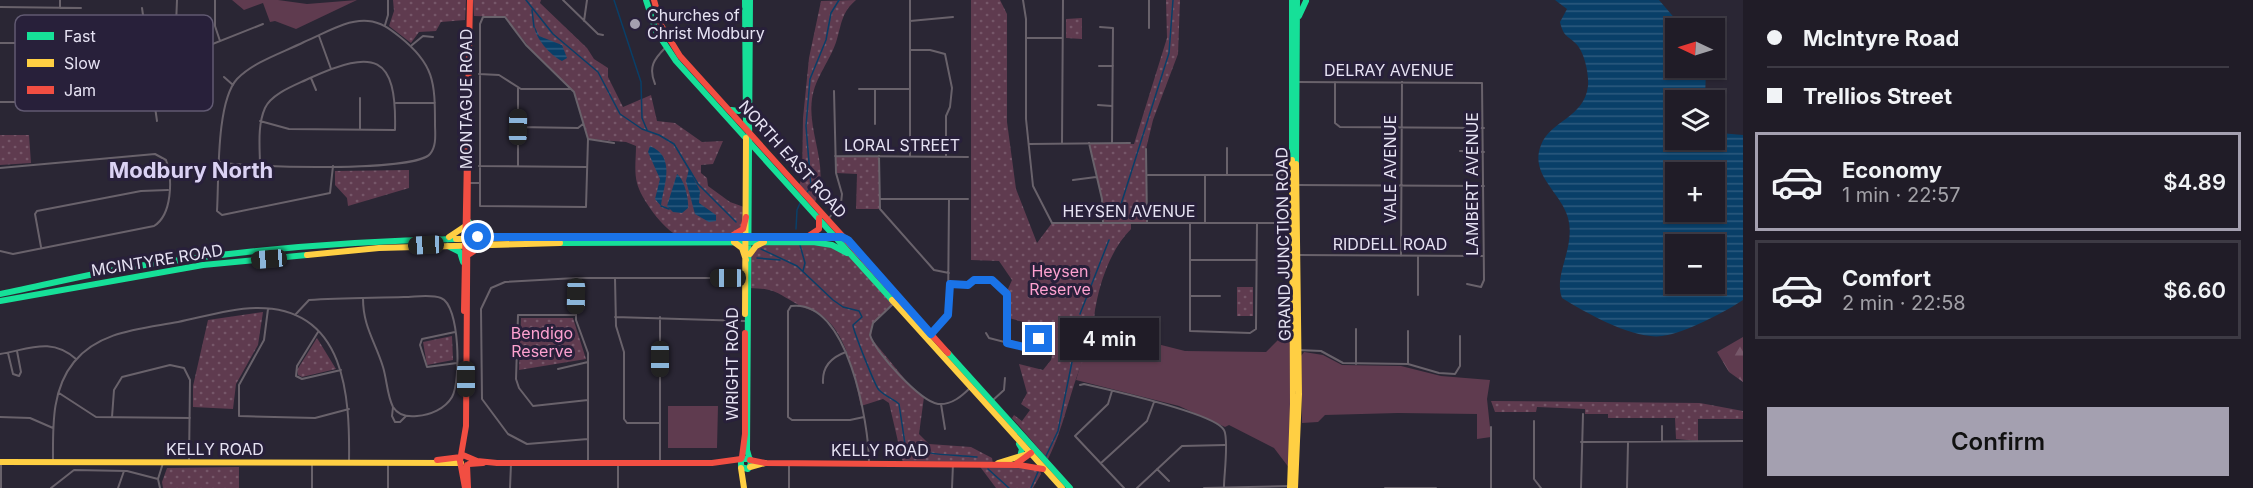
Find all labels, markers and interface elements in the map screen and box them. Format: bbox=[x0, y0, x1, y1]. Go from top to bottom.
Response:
place label: Churches of Christ Modbury bbox=[647, 5, 765, 43]
legend bbox=[15, 15, 213, 111]
marker: Churches of Christ Modbury bbox=[628, 17, 642, 31]
north arrow bbox=[1665, 18, 1725, 78]
map controls bbox=[1665, 18, 1725, 294]
text: McIntyre Road bbox=[1803, 25, 1959, 51]
text: Fast bbox=[64, 26, 96, 46]
street label: MONTAGUE ROAD bbox=[456, 29, 476, 169]
text: Slow bbox=[64, 53, 101, 73]
street label: DELRAY AVENUE bbox=[1324, 60, 1454, 80]
text: Jam bbox=[64, 80, 96, 100]
text: Trellios Street bbox=[1803, 83, 1952, 109]
button: layers bbox=[1665, 90, 1725, 150]
street label: NORTH EAST ROAD bbox=[735, 96, 851, 222]
car bbox=[509, 109, 527, 145]
street label: LAMBERT AVENUE bbox=[1462, 112, 1482, 256]
street label: VALE AVENUE bbox=[1380, 115, 1400, 223]
street label: LORAL STREET bbox=[844, 135, 960, 155]
street label: GRAND JUNCTION ROAD bbox=[1271, 147, 1295, 341]
icon: car bbox=[1770, 155, 1824, 209]
district label: Modbury North bbox=[109, 157, 273, 183]
text: Economy bbox=[1842, 157, 1942, 183]
button: + bbox=[1665, 162, 1725, 222]
text: $4.89 bbox=[2163, 169, 2226, 195]
text: 1 min · 22:57 bbox=[1842, 183, 1961, 207]
street label: HEYSEN AVENUE bbox=[1063, 201, 1195, 221]
route start bbox=[464, 223, 491, 250]
street label: RIDDELL ROAD bbox=[1333, 234, 1447, 254]
button: − bbox=[1665, 234, 1725, 294]
car bbox=[408, 235, 444, 255]
street label: MCINTYRE ROAD bbox=[90, 240, 224, 280]
car bbox=[250, 248, 288, 270]
park label: Heysen Reserve bbox=[1029, 261, 1091, 299]
icon: car bbox=[1770, 263, 1824, 317]
text: Comfort bbox=[1842, 265, 1931, 291]
car bbox=[710, 269, 746, 287]
text: $6.60 bbox=[2163, 277, 2226, 303]
car bbox=[567, 278, 585, 314]
text: 2 min · 22:58 bbox=[1842, 291, 1966, 315]
street label: WRIGHT ROAD bbox=[722, 307, 742, 421]
callout: 4 min bbox=[1060, 318, 1159, 360]
park label: Bendigo Reserve bbox=[511, 323, 573, 361]
route end bbox=[1025, 325, 1052, 352]
text: 4 min bbox=[1083, 327, 1136, 351]
car bbox=[651, 341, 669, 377]
car bbox=[457, 361, 475, 397]
button: Confirm bbox=[1767, 407, 2229, 476]
street label: KELLY ROAD bbox=[166, 439, 264, 459]
street label: KELLY ROAD bbox=[831, 440, 929, 460]

